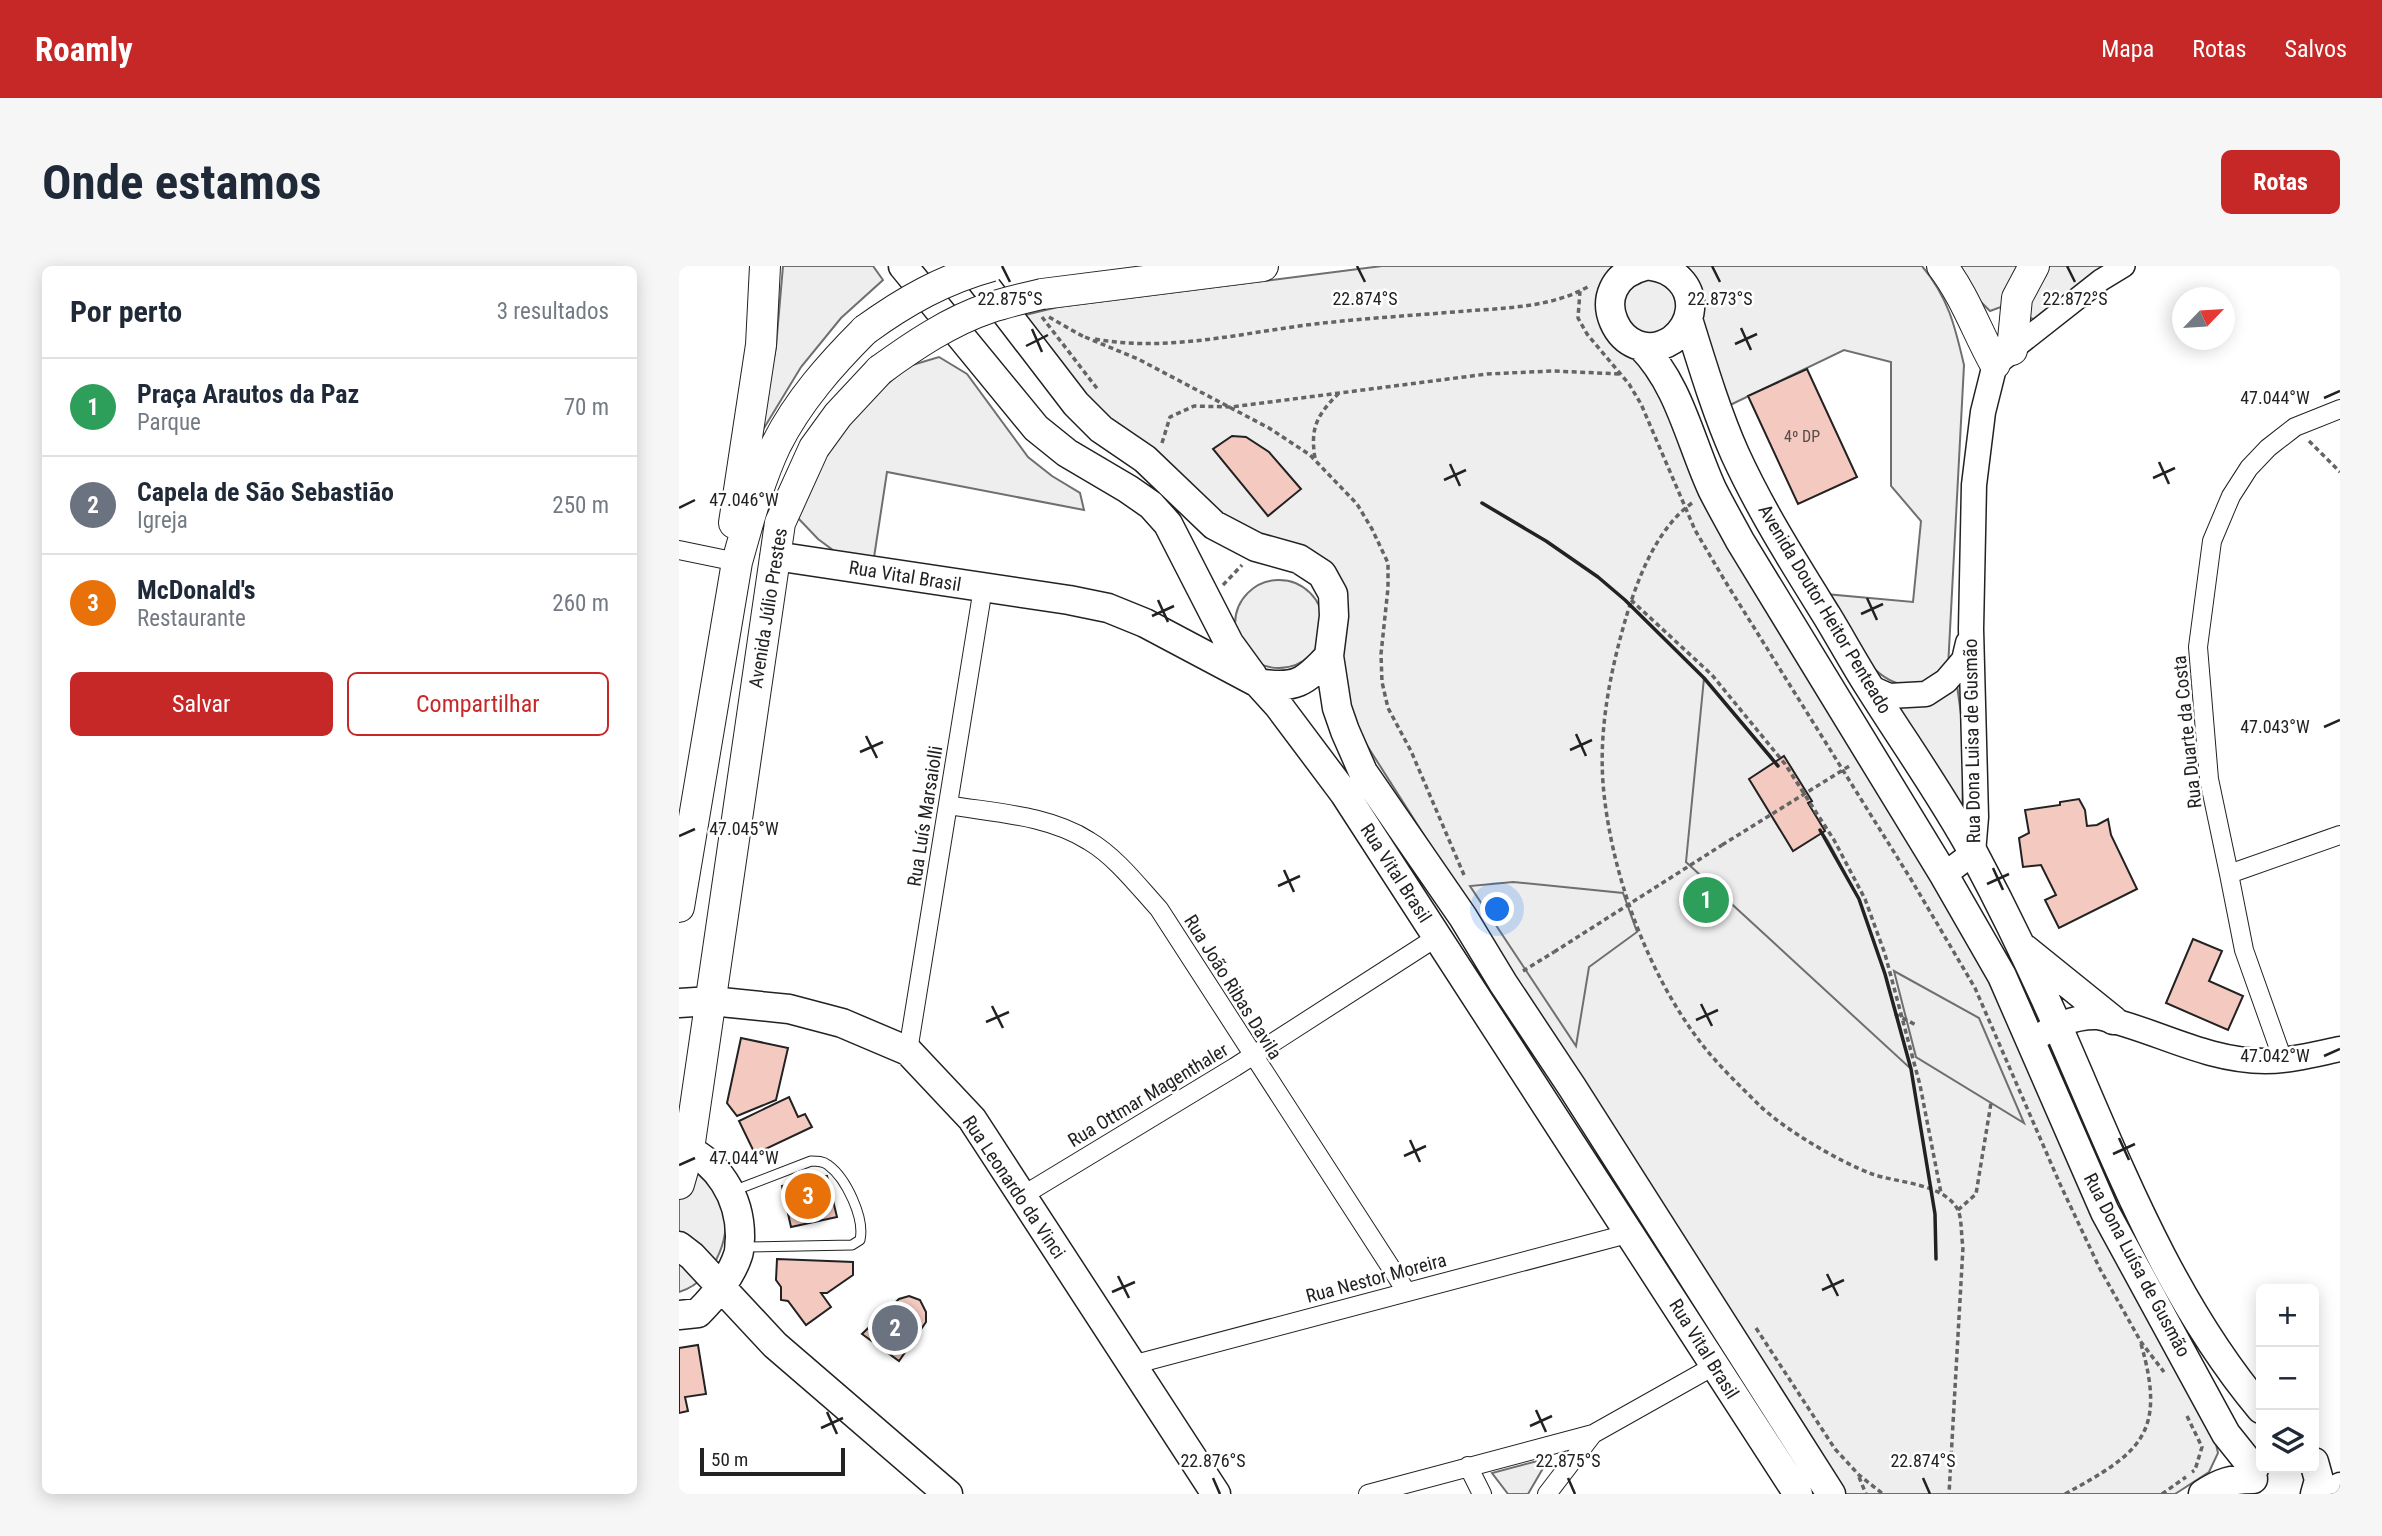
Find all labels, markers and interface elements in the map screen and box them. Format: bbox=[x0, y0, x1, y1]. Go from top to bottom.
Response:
text: Roamly bbox=[35, 30, 133, 69]
text: Mapa bbox=[2101, 35, 2154, 63]
text: Rotas bbox=[2192, 35, 2246, 63]
text: Salvos bbox=[2284, 35, 2347, 63]
button: Rotas bbox=[2221, 150, 2340, 214]
text: Onde estamos bbox=[42, 154, 322, 211]
north arrow bbox=[2172, 287, 2235, 350]
text: 22.875°S bbox=[977, 288, 1043, 309]
text: 22.874°S bbox=[1332, 288, 1398, 309]
text: 22.873°S bbox=[1687, 288, 1753, 309]
text: 22.872°S bbox=[2042, 288, 2108, 309]
text: Por perto bbox=[70, 294, 182, 329]
text: 3 resultados bbox=[497, 298, 609, 325]
text: Praça Arautos da Paz bbox=[137, 379, 359, 409]
text: 47.044°W bbox=[2240, 387, 2310, 408]
text: 1 bbox=[87, 394, 99, 421]
text: 70 m bbox=[564, 394, 609, 421]
text: Parque bbox=[137, 409, 201, 436]
house number: 4º DP bbox=[1784, 427, 1820, 446]
text: Capela de São Sebastião bbox=[137, 477, 394, 507]
text: 47.046°W bbox=[709, 489, 779, 510]
text: 2 bbox=[87, 492, 99, 519]
text: 250 m bbox=[552, 492, 609, 519]
street label: Avenida Doutor Heitor Penteado bbox=[1753, 500, 1897, 718]
text: Igreja bbox=[137, 507, 188, 534]
street label: Avenida Júlio Prestes bbox=[744, 526, 792, 690]
street label: Rua Vital Brasil bbox=[847, 556, 963, 596]
text: McDonald's bbox=[137, 575, 256, 605]
text: 3 bbox=[87, 590, 99, 617]
text: 260 m bbox=[552, 590, 609, 617]
text: Restaurante bbox=[137, 605, 246, 632]
street label: Rua Dona Luisa de Gusmão bbox=[1959, 638, 1985, 844]
street label: Rua Duarte da Costa bbox=[2168, 654, 2206, 810]
button: Salvar bbox=[70, 672, 333, 736]
button: Compartilhar bbox=[347, 672, 609, 736]
text: 47.043°W bbox=[2240, 716, 2310, 737]
street label: Rua Luís Marsaiolli bbox=[903, 744, 947, 888]
text: 47.045°W bbox=[709, 818, 779, 839]
street label: Rua Vital Brasil bbox=[1355, 819, 1437, 927]
pin: 1 bbox=[1683, 874, 1729, 926]
your location bbox=[1480, 892, 1514, 926]
street label: Rua João Ribas Davila bbox=[1179, 910, 1287, 1064]
street label: Rua Ottmar Magenthaler bbox=[1064, 1038, 1232, 1152]
text: 47.042°W bbox=[2240, 1045, 2310, 1066]
street label: Rua Leonardo da Vinci bbox=[958, 1111, 1070, 1263]
text: 47.044°W bbox=[709, 1147, 779, 1168]
street label: Rua Dona Luísa de Gusmão bbox=[2079, 1169, 2195, 1361]
pin: 3 bbox=[785, 1170, 831, 1222]
street label: Rua Nestor Moreira bbox=[1303, 1248, 1449, 1308]
map controls bbox=[2256, 1284, 2319, 1473]
button: + bbox=[2256, 1284, 2319, 1347]
street label: Rua Vital Brasil bbox=[1664, 1295, 1744, 1403]
pin: 2 bbox=[872, 1302, 918, 1354]
button: − bbox=[2256, 1347, 2319, 1410]
button: layers bbox=[2256, 1410, 2319, 1473]
scale bar bbox=[700, 1445, 845, 1477]
text: 50 m bbox=[711, 1448, 748, 1471]
text: 22.876°S bbox=[1180, 1450, 1246, 1471]
text: 22.875°S bbox=[1535, 1450, 1601, 1471]
text: 22.874°S bbox=[1890, 1450, 1956, 1471]

